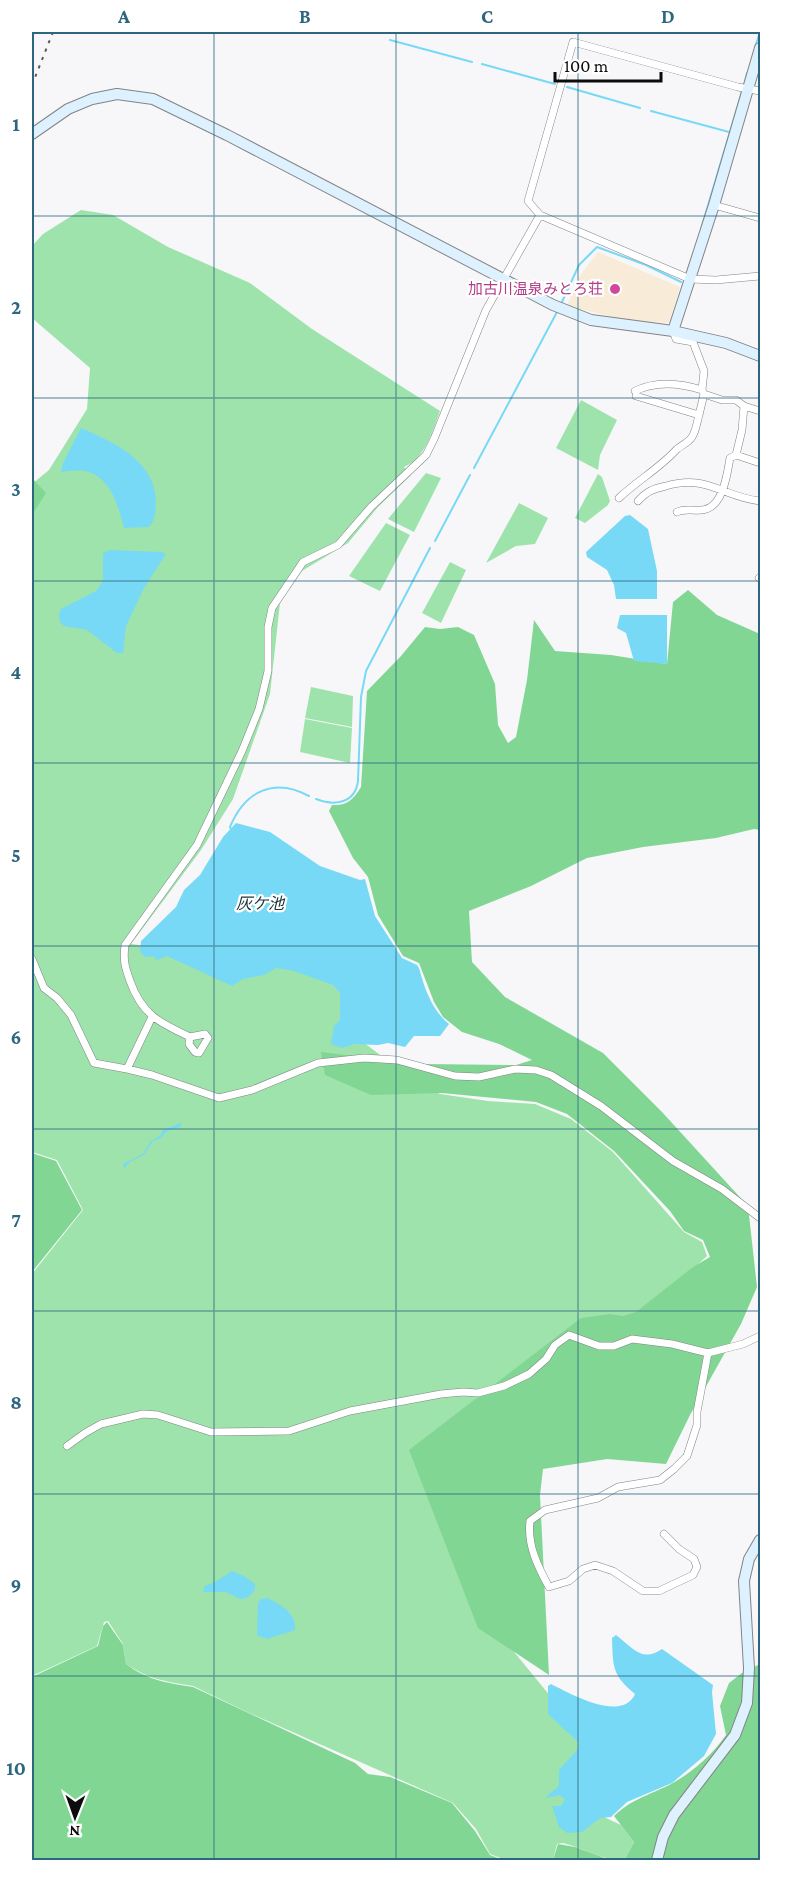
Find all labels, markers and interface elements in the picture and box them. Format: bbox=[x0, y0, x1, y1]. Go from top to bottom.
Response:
text: A bbox=[117, 5, 131, 27]
text: B bbox=[299, 5, 311, 27]
text: C bbox=[481, 5, 493, 27]
text: D bbox=[661, 5, 675, 27]
scale bar bbox=[555, 45, 662, 83]
text: 100 m bbox=[564, 56, 609, 76]
text: 1 bbox=[12, 113, 20, 135]
place label: 加古川温泉みとろ荘 bbox=[468, 281, 603, 297]
marker: 加古川温泉みとろ荘 bbox=[608, 282, 622, 296]
text: 2 bbox=[11, 296, 21, 318]
text: 3 bbox=[11, 478, 21, 500]
text: 4 bbox=[11, 661, 22, 683]
text: 5 bbox=[11, 844, 21, 866]
water label: 灰ケ池 bbox=[236, 895, 286, 912]
text: 6 bbox=[11, 1026, 21, 1048]
text: 7 bbox=[11, 1209, 21, 1231]
text: 8 bbox=[10, 1391, 22, 1413]
text: 9 bbox=[11, 1574, 21, 1596]
text: 10 bbox=[6, 1757, 26, 1779]
north arrow bbox=[45, 1787, 105, 1847]
text: N bbox=[69, 1823, 80, 1840]

